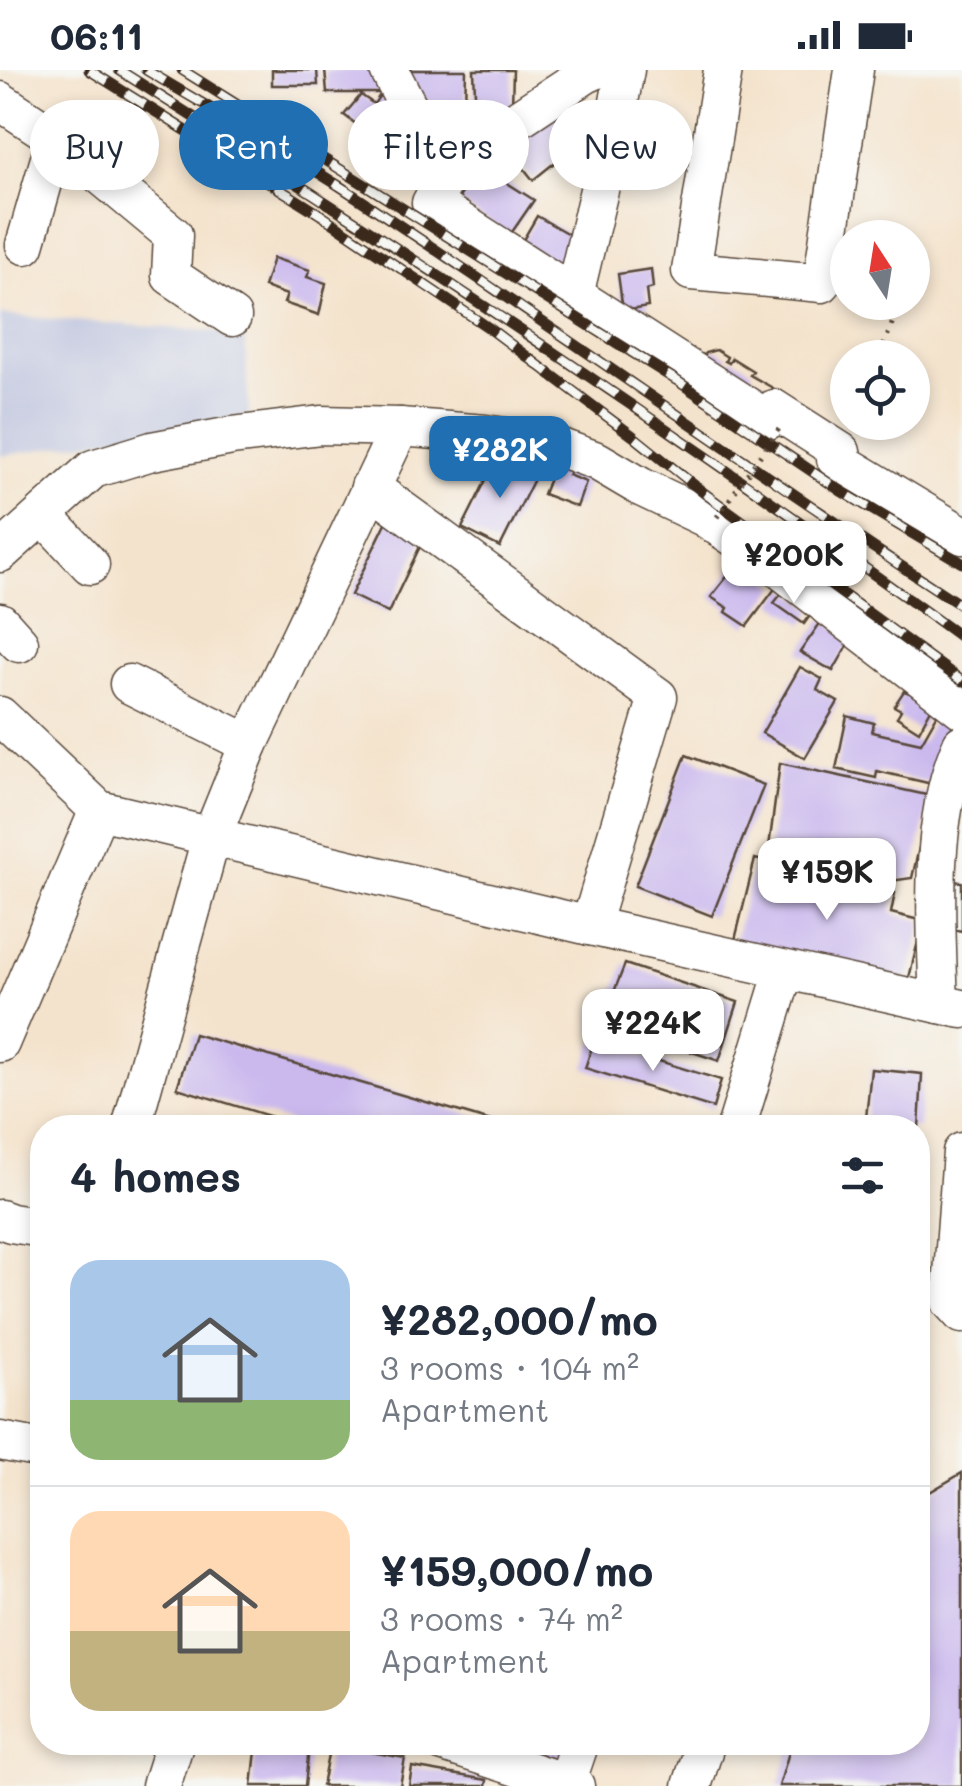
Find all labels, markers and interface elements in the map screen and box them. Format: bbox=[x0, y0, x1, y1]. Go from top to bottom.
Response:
text: 06:11 bbox=[50, 10, 143, 60]
chip: Buy bbox=[30, 100, 159, 190]
chip: Rent bbox=[179, 100, 328, 190]
chip: Filters bbox=[348, 100, 529, 190]
chip: New bbox=[549, 100, 693, 190]
north arrow bbox=[830, 220, 930, 320]
map controls bbox=[830, 220, 930, 440]
button: locate bbox=[830, 340, 930, 440]
pin: ¥282K bbox=[430, 416, 570, 501]
text: ¥282K bbox=[451, 427, 549, 469]
pin: ¥200K bbox=[724, 521, 864, 606]
text: ¥200K bbox=[743, 532, 845, 574]
pin: ¥159K bbox=[757, 838, 897, 923]
text: ¥159K bbox=[780, 849, 874, 891]
pin: ¥224K bbox=[583, 989, 723, 1074]
text: ¥224K bbox=[604, 1000, 702, 1042]
text: 4 homes bbox=[70, 1148, 241, 1203]
icon: filters bbox=[835, 1148, 890, 1203]
text: ¥282,000/mo bbox=[380, 1291, 658, 1346]
icon: home bbox=[150, 1300, 270, 1420]
text: 3 rooms · 104 m² bbox=[380, 1346, 639, 1388]
text: Apartment bbox=[380, 1388, 549, 1430]
text: ¥159,000/mo bbox=[380, 1542, 653, 1597]
icon: home bbox=[150, 1551, 270, 1671]
text: 3 rooms · 74 m² bbox=[380, 1597, 623, 1639]
text: Apartment bbox=[380, 1639, 549, 1681]

